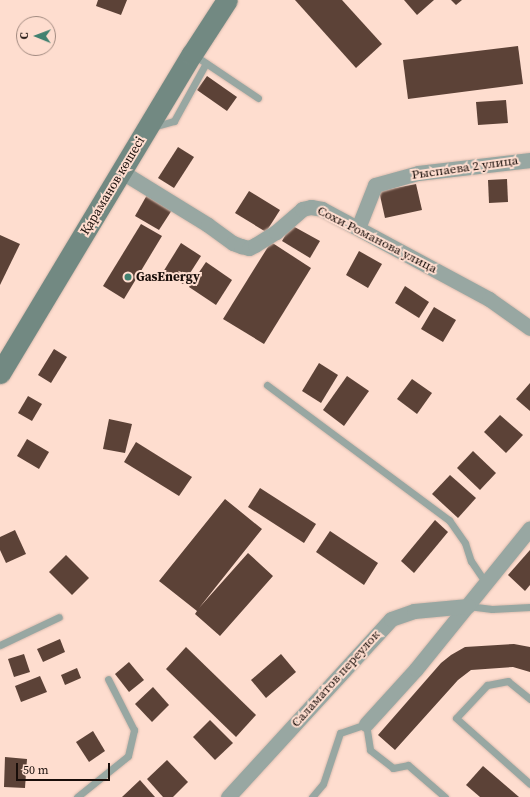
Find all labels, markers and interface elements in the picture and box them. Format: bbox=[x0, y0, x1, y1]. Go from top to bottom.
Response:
north arrow bbox=[16, 16, 56, 56]
text: С bbox=[17, 32, 32, 39]
street label: Қараманов көшесі bbox=[77, 134, 149, 238]
street label: Рыспаева 2 улица bbox=[411, 153, 519, 183]
street label: Сохи Романова улица bbox=[315, 203, 439, 277]
place label: GasEnergy bbox=[136, 269, 200, 285]
marker: GasEnergy bbox=[123, 272, 133, 282]
street label: Саламатов переулок bbox=[288, 627, 384, 731]
scale bar bbox=[18, 755, 112, 781]
text: 50 m bbox=[23, 762, 49, 778]

